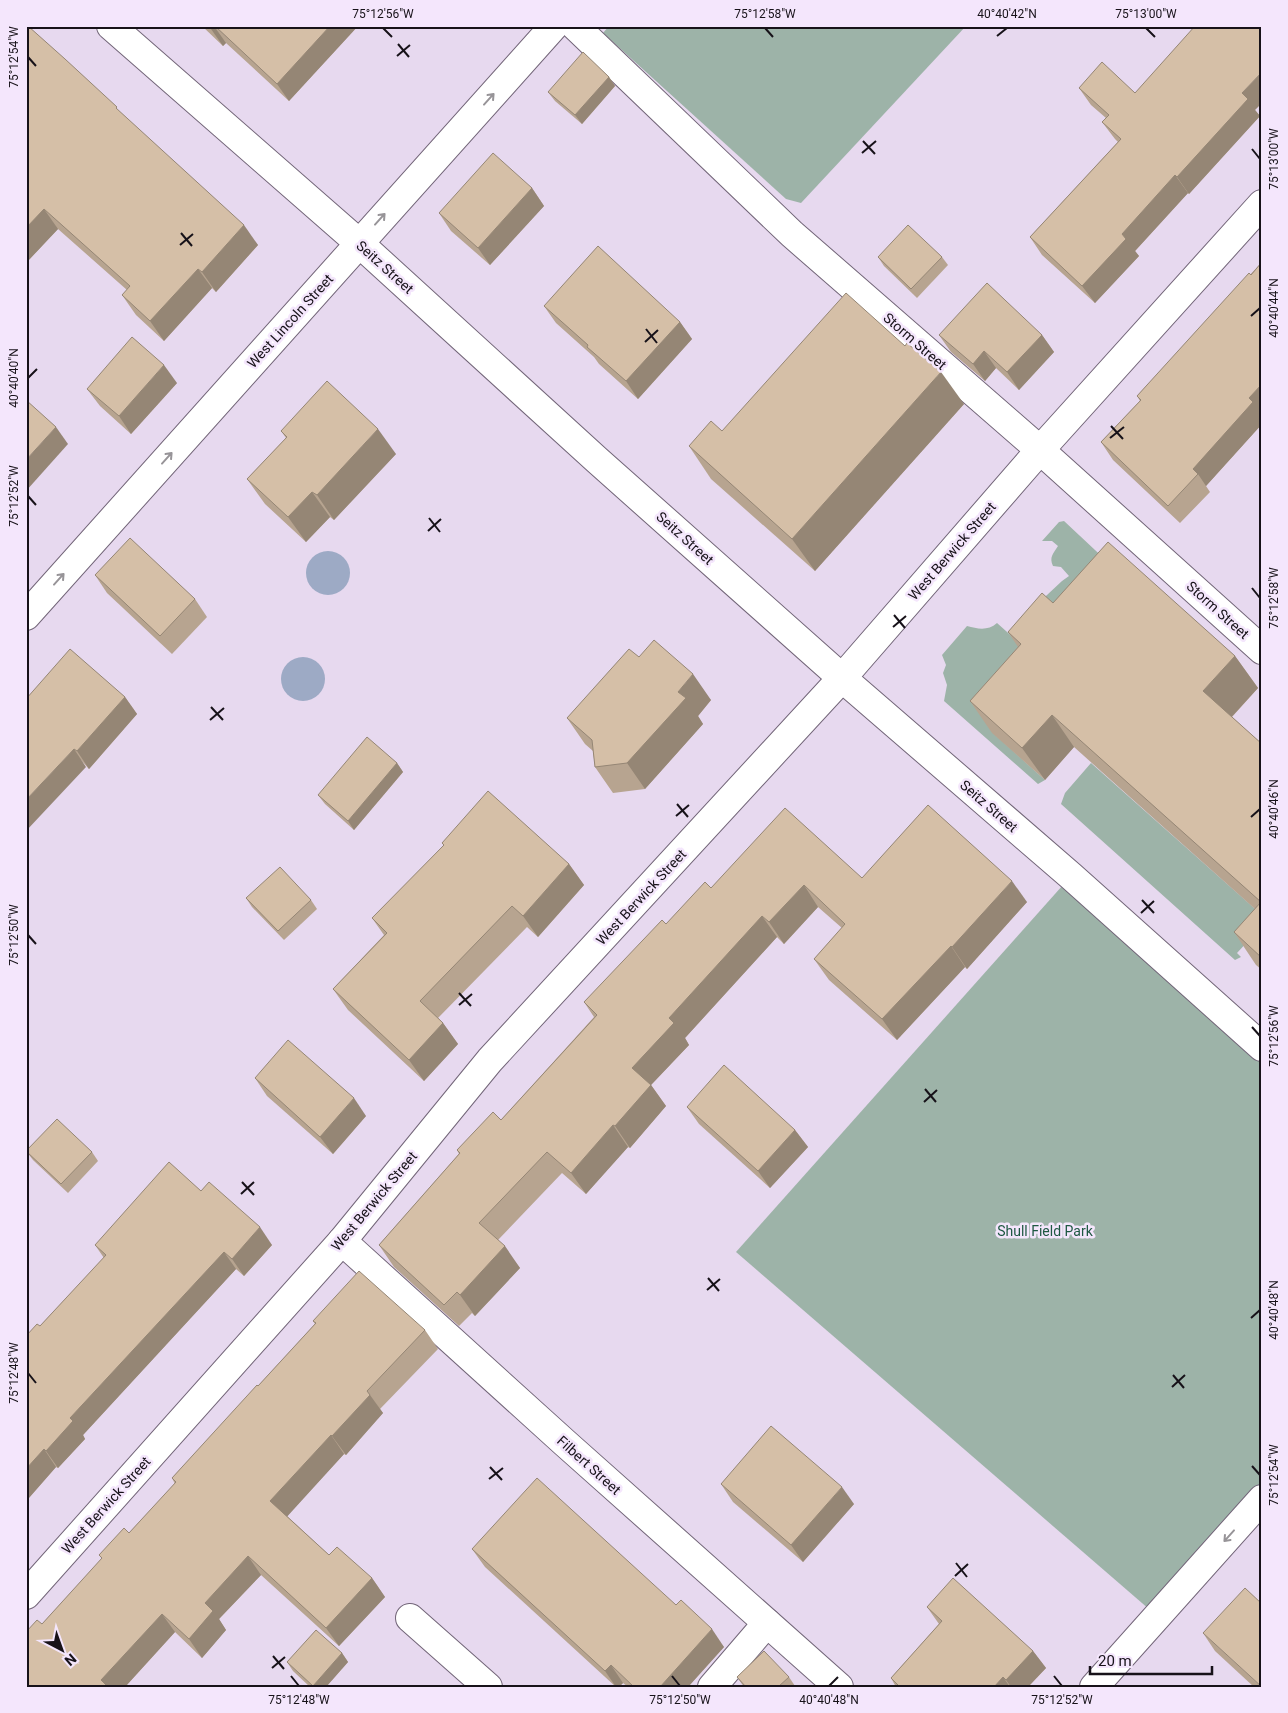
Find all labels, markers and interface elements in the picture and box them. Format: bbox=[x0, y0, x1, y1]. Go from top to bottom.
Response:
text: 75°12'56"W bbox=[352, 7, 414, 21]
text: 75°12'58"W bbox=[734, 7, 796, 21]
text: 40°40'42"N bbox=[977, 7, 1037, 21]
text: 75°13'00"W bbox=[1115, 7, 1177, 21]
text: 75°12'54"W bbox=[7, 26, 21, 88]
one-way arrow bbox=[483, 92, 495, 105]
text: 75°13'00"W bbox=[1267, 128, 1281, 190]
one-way arrow bbox=[374, 213, 386, 226]
street label: Seitz Street bbox=[353, 237, 417, 297]
street label: West Lincoln Street bbox=[244, 271, 337, 371]
text: 40°40'44"N bbox=[1267, 278, 1281, 338]
street label: Storm Street bbox=[880, 309, 950, 373]
text: 40°40'40"N bbox=[7, 348, 21, 408]
one-way arrow bbox=[161, 451, 173, 464]
text: 75°12'52"W bbox=[7, 465, 21, 527]
street label: West Berwick Street bbox=[905, 498, 999, 603]
street label: Seitz Street bbox=[653, 508, 717, 568]
text: 75°12'58"W bbox=[1267, 567, 1281, 629]
one-way arrow bbox=[53, 573, 64, 586]
street label: Storm Street bbox=[1184, 578, 1253, 642]
street label: Seitz Street bbox=[957, 777, 1021, 836]
text: 40°40'46"N bbox=[1267, 779, 1281, 839]
street label: West Berwick Street bbox=[593, 846, 690, 948]
text: 75°12'50"W bbox=[7, 904, 21, 966]
text: 75°12'56"W bbox=[1267, 1005, 1281, 1067]
street label: West Berwick Street bbox=[328, 1148, 420, 1254]
park label: Shull Field Park bbox=[997, 1223, 1094, 1239]
text: 40°40'48"N bbox=[1267, 1280, 1281, 1340]
text: 75°12'48"W bbox=[7, 1342, 21, 1404]
street label: Filbert Street bbox=[554, 1432, 624, 1498]
text: 75°12'54"W bbox=[1267, 1444, 1281, 1506]
street label: West Berwick Street bbox=[58, 1453, 154, 1557]
one-way arrow bbox=[1223, 1529, 1235, 1542]
north arrow bbox=[38, 1626, 88, 1676]
scale bar bbox=[1090, 1643, 1213, 1675]
text: N bbox=[62, 1651, 80, 1669]
text: 20 m bbox=[1098, 1652, 1132, 1670]
text: 75°12'48"W bbox=[268, 1693, 330, 1707]
text: 75°12'50"W bbox=[649, 1693, 711, 1707]
text: 40°40'48"N bbox=[799, 1693, 859, 1707]
text: 75°12'52"W bbox=[1031, 1693, 1093, 1707]

